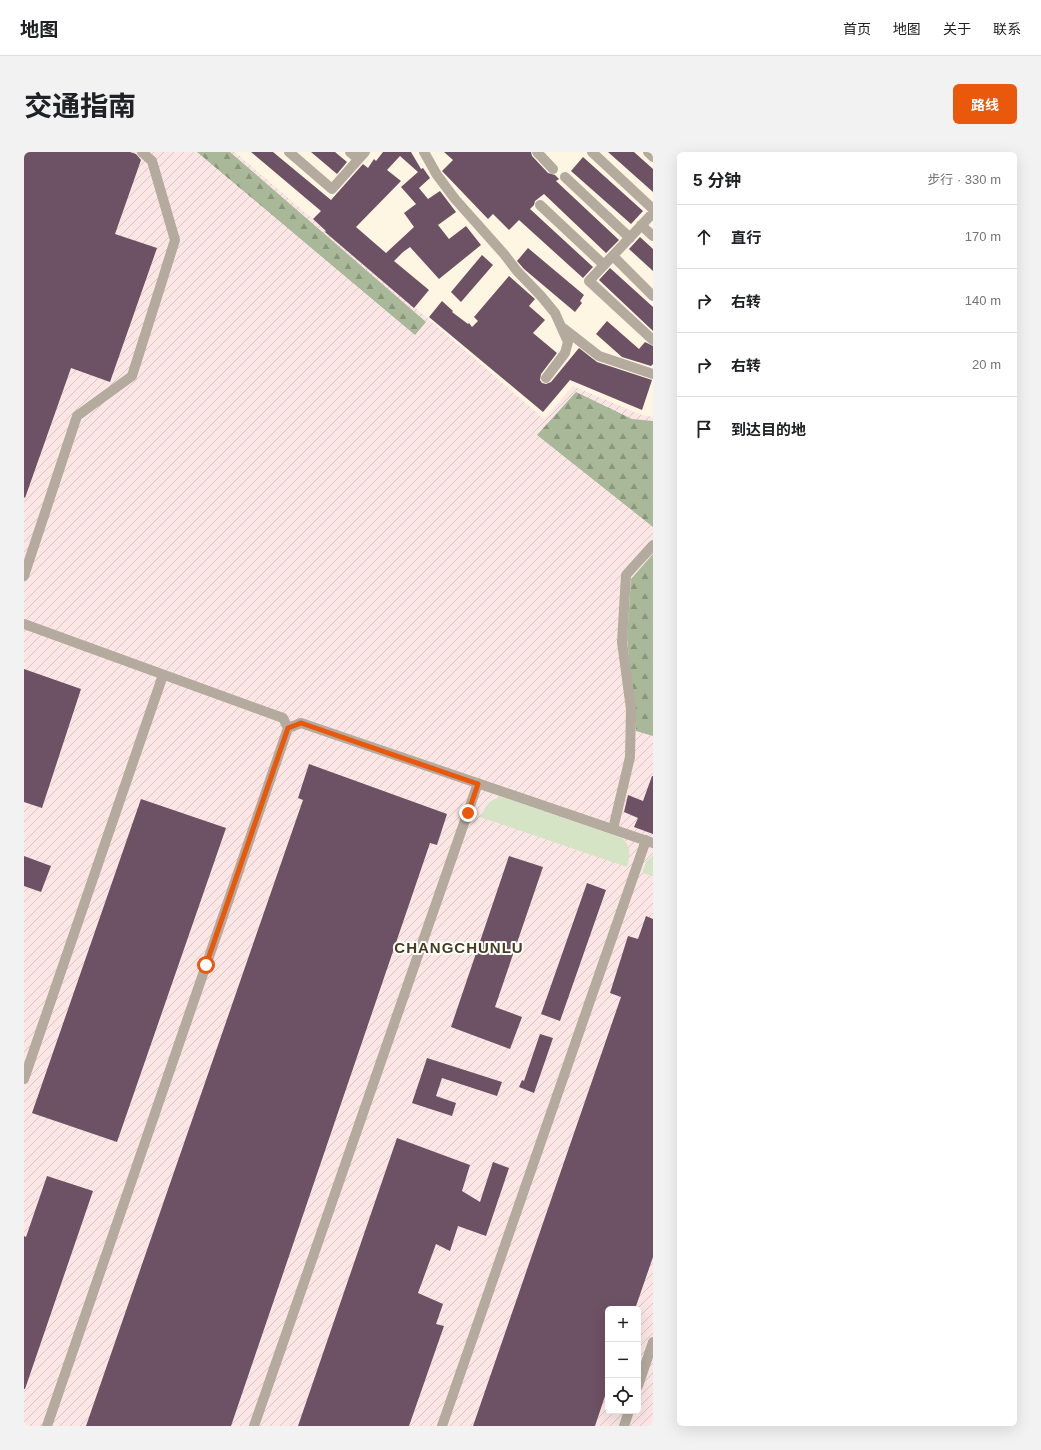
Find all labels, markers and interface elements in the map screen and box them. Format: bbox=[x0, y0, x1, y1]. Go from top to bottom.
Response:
text: 地图 bbox=[20, 19, 58, 40]
text: 首页 bbox=[843, 21, 871, 37]
text: 地图 bbox=[893, 21, 921, 37]
text: 关于 bbox=[943, 21, 971, 37]
text: 联系 bbox=[993, 21, 1021, 37]
button: 路线 bbox=[953, 84, 1017, 124]
text: 交通指南 bbox=[24, 91, 136, 122]
text: 5 分钟 bbox=[693, 171, 741, 190]
text: 步行 · 330 m bbox=[927, 172, 1001, 187]
icon: ahead bbox=[693, 226, 715, 248]
text: 直行 bbox=[731, 229, 761, 246]
text: 170 m bbox=[965, 229, 1001, 244]
icon: right bbox=[693, 290, 715, 312]
text: 右转 bbox=[731, 293, 761, 310]
text: 140 m bbox=[965, 293, 1001, 308]
icon: right bbox=[693, 354, 715, 376]
text: 右转 bbox=[731, 357, 761, 374]
text: 20 m bbox=[972, 357, 1001, 372]
icon: arrive bbox=[693, 418, 715, 440]
text: 到达目的地 bbox=[731, 421, 806, 438]
route end bbox=[459, 804, 477, 822]
district label: CHANGCHUNLU bbox=[394, 939, 524, 956]
route start bbox=[197, 956, 215, 974]
map controls bbox=[605, 1306, 641, 1414]
button: + bbox=[605, 1306, 641, 1342]
button: − bbox=[605, 1342, 641, 1378]
button: locate bbox=[605, 1378, 641, 1414]

